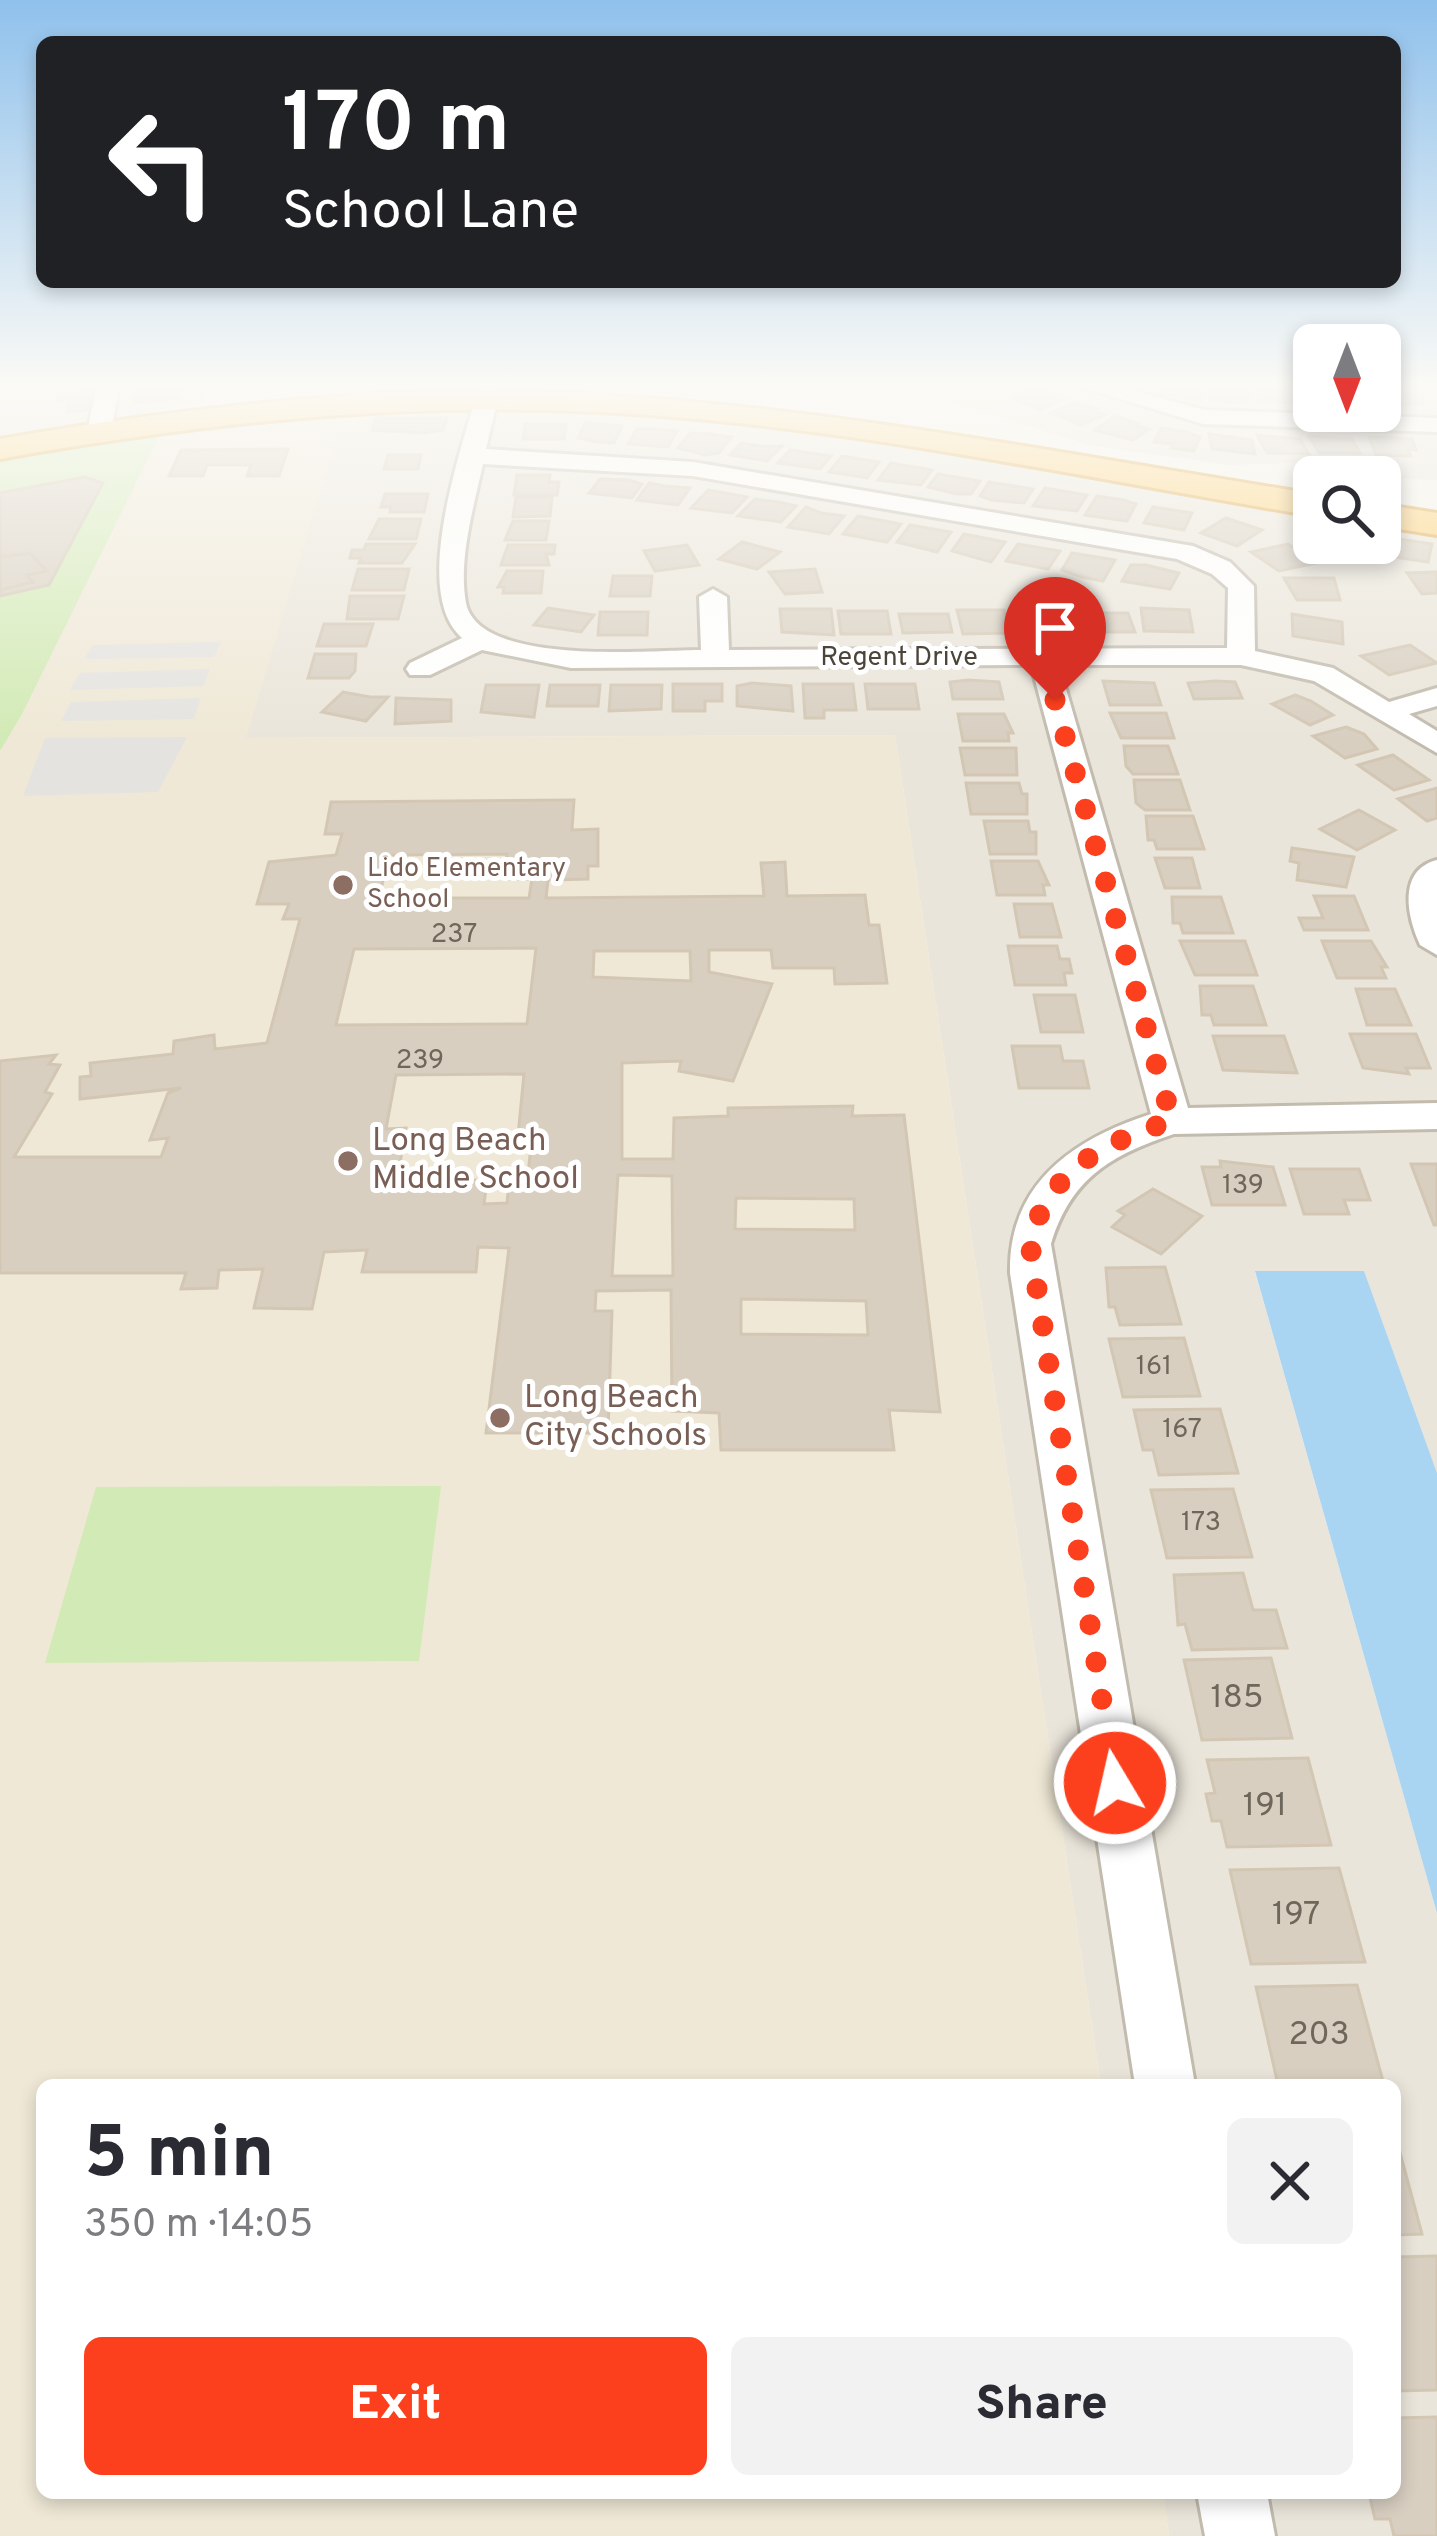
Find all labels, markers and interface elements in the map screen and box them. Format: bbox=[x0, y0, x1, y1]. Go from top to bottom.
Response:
text: 170 m bbox=[282, 75, 510, 181]
icon: left bbox=[84, 84, 240, 240]
text: School Lane bbox=[282, 179, 579, 248]
north arrow bbox=[1293, 324, 1401, 432]
map controls bbox=[1293, 324, 1401, 564]
button: search bbox=[1293, 456, 1401, 564]
pin bbox=[1004, 577, 1106, 700]
icon: arrive bbox=[1022, 595, 1088, 661]
street label: Regent Drive bbox=[820, 641, 978, 675]
place label: Lido Elementary School bbox=[367, 852, 566, 917]
marker: Lido Elementary School bbox=[330, 872, 356, 898]
house number: 237 bbox=[431, 918, 477, 952]
house number: 239 bbox=[396, 1044, 444, 1078]
place label: Long Beach Middle School bbox=[372, 1121, 579, 1201]
marker: Long Beach Middle School bbox=[335, 1148, 361, 1174]
house number: 139 bbox=[1222, 1169, 1264, 1203]
house number: 161 bbox=[1136, 1350, 1172, 1384]
place label: Long Beach City Schools bbox=[524, 1378, 707, 1458]
marker: Long Beach City Schools bbox=[487, 1405, 513, 1431]
house number: 167 bbox=[1162, 1413, 1202, 1447]
house number: 173 bbox=[1181, 1506, 1221, 1540]
house number: 185 bbox=[1211, 1678, 1263, 1720]
position arrow bbox=[1052, 1720, 1178, 1846]
house number: 191 bbox=[1243, 1786, 1287, 1828]
house number: 197 bbox=[1272, 1895, 1320, 1937]
house number: 203 bbox=[1288, 2015, 1350, 2057]
text: 5 min bbox=[84, 2111, 274, 2203]
button: close bbox=[1227, 2118, 1353, 2244]
text: 350 m · 14:05 bbox=[84, 2202, 313, 2251]
button: Exit bbox=[84, 2337, 707, 2475]
button: Share bbox=[731, 2337, 1353, 2475]

